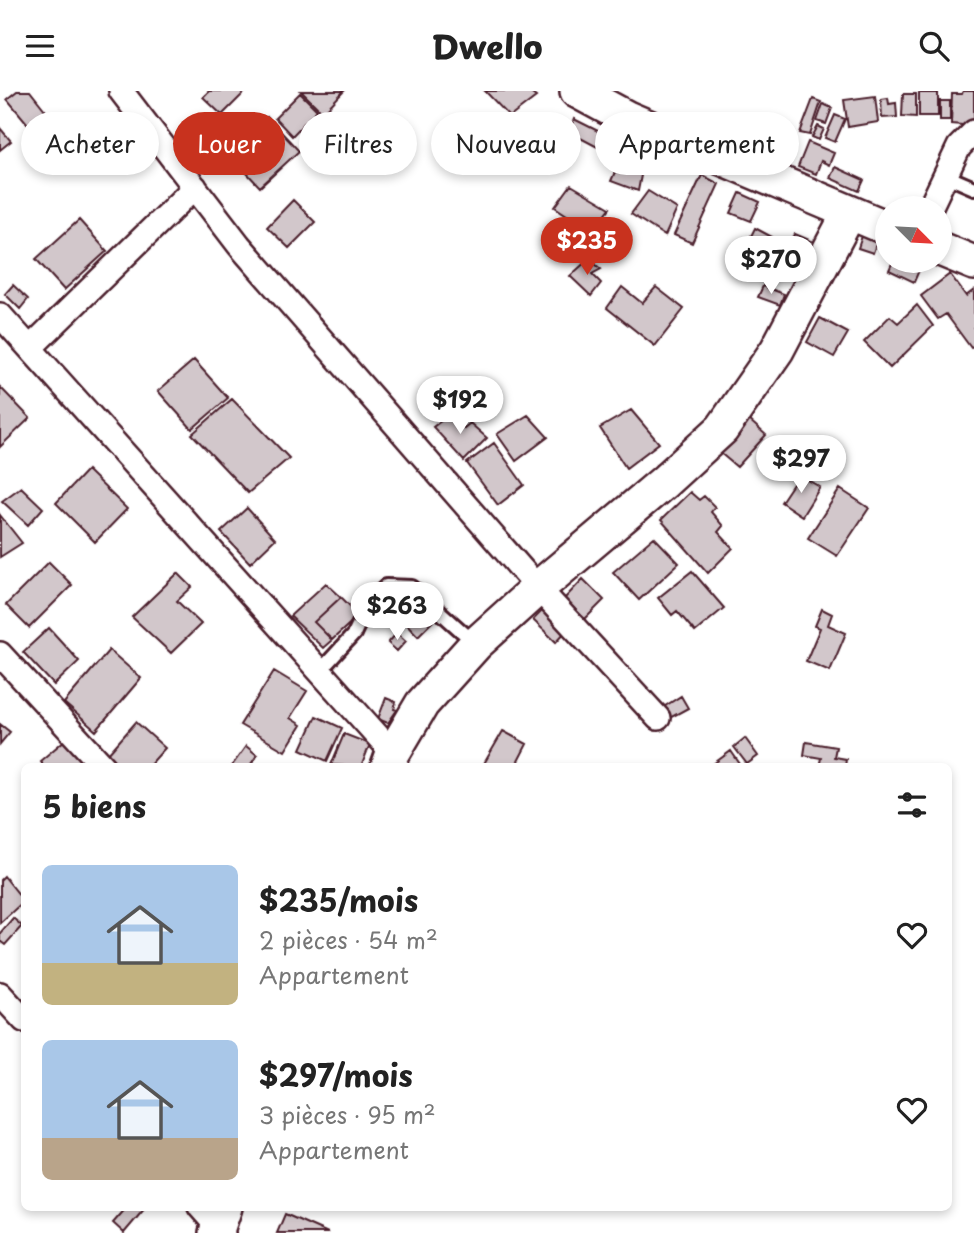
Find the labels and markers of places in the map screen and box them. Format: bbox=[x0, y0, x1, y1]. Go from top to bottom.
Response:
pin: $235 bbox=[546, 218, 628, 277]
pin: $270 bbox=[730, 237, 812, 296]
pin: $192 bbox=[419, 377, 501, 436]
pin: $297 bbox=[760, 435, 842, 495]
pin: $263 bbox=[356, 582, 438, 642]

